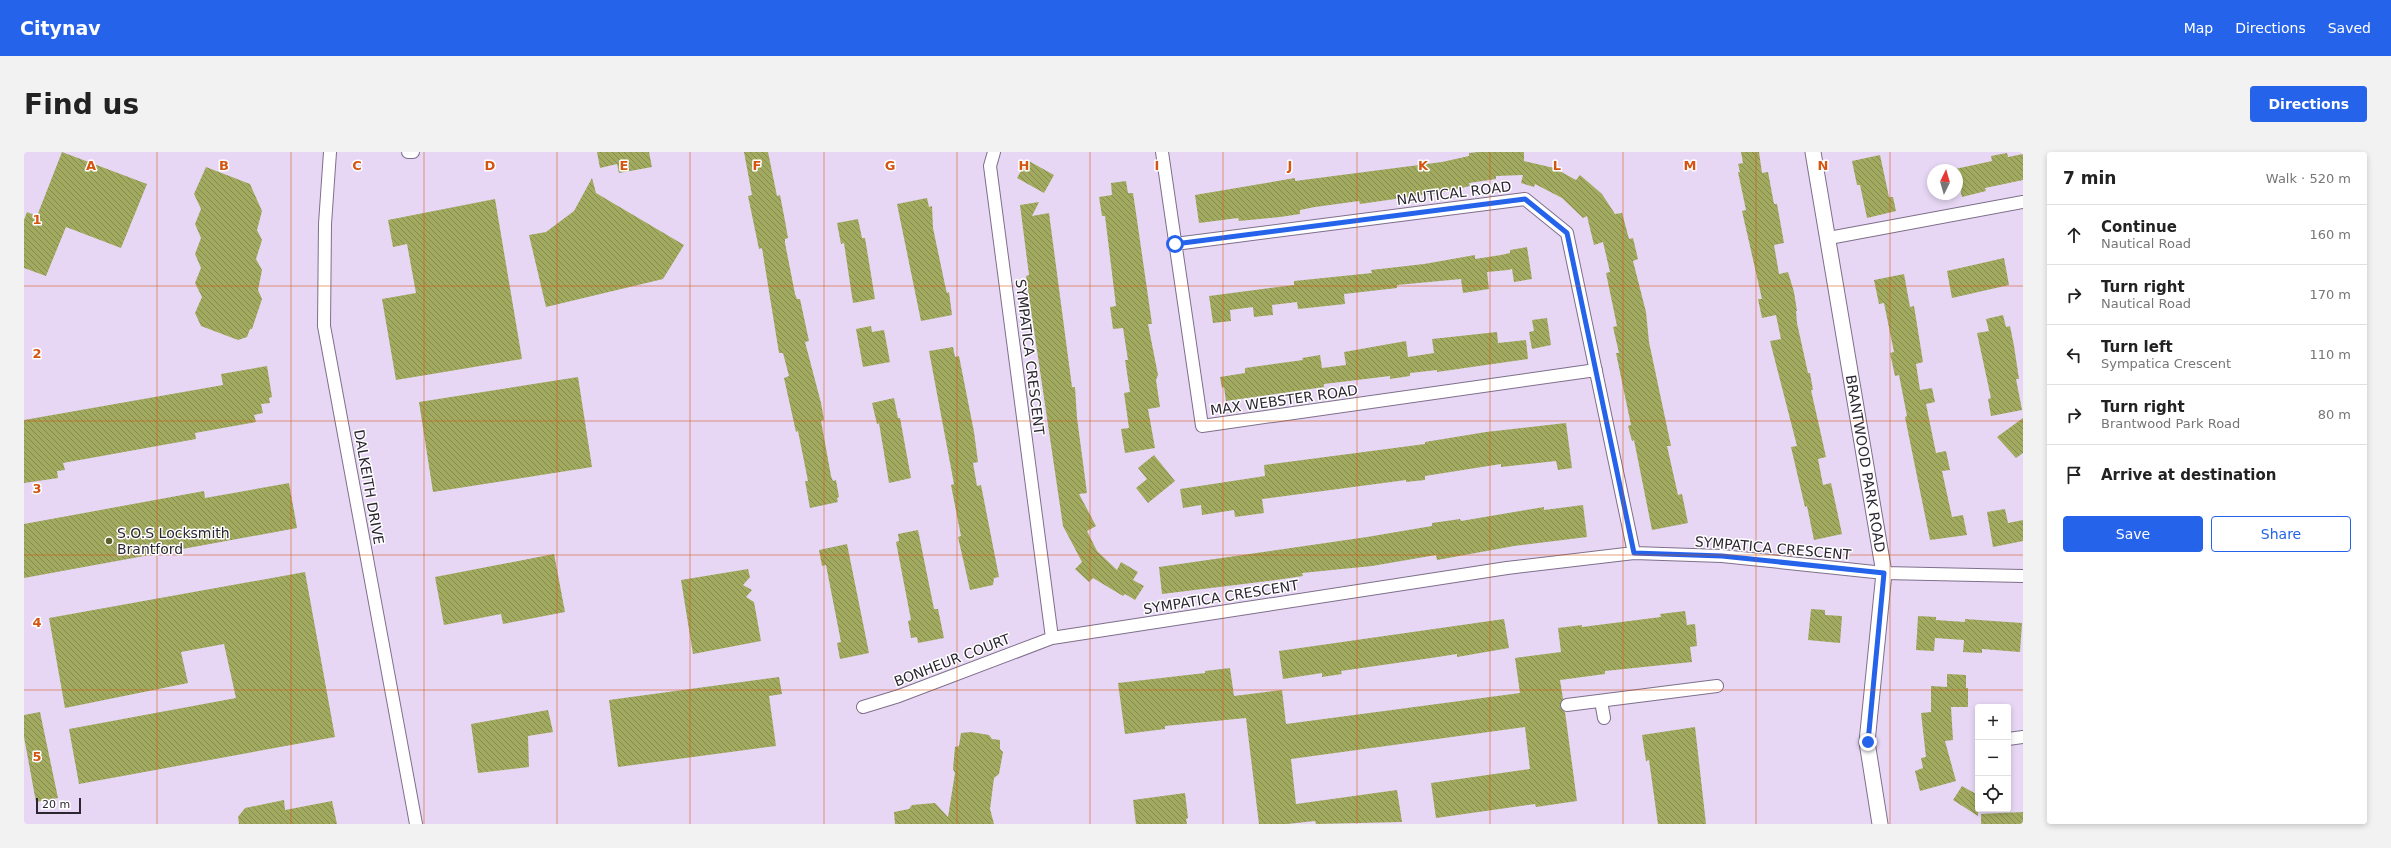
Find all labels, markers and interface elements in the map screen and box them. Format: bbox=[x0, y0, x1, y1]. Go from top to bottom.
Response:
text: Citynav bbox=[20, 17, 101, 39]
text: Map bbox=[2184, 20, 2213, 36]
text: Directions bbox=[2235, 20, 2306, 36]
text: Saved bbox=[2328, 20, 2371, 36]
button: Directions bbox=[2250, 86, 2367, 122]
text: Find us bbox=[24, 88, 139, 121]
text: A bbox=[86, 158, 96, 173]
text: B bbox=[219, 158, 229, 173]
text: C bbox=[352, 158, 362, 173]
text: D bbox=[485, 158, 496, 173]
text: E bbox=[620, 158, 628, 173]
text: F bbox=[753, 158, 761, 173]
text: G bbox=[885, 158, 895, 173]
text: H bbox=[1019, 158, 1029, 173]
text: I bbox=[1155, 158, 1159, 173]
text: J bbox=[1287, 158, 1292, 173]
text: K bbox=[1418, 158, 1429, 173]
text: L bbox=[1553, 158, 1561, 173]
text: M bbox=[1684, 158, 1696, 173]
text: N bbox=[1818, 158, 1828, 173]
north arrow bbox=[1927, 164, 1963, 200]
text: 7 min bbox=[2063, 168, 2116, 188]
text: Walk · 520 m bbox=[2266, 171, 2351, 186]
street label: NAUTICAL ROAD bbox=[1396, 178, 1512, 208]
text: 1 bbox=[32, 212, 42, 227]
text: Continue bbox=[2101, 218, 2177, 236]
icon: ahead bbox=[2063, 224, 2085, 246]
text: 160 m bbox=[2309, 227, 2351, 242]
route start bbox=[1166, 235, 1184, 253]
text: Nautical Road bbox=[2101, 236, 2191, 251]
street label: SYMPATICA CRESCENT bbox=[1012, 278, 1048, 436]
text: Turn right bbox=[2101, 278, 2185, 296]
icon: right bbox=[2063, 284, 2085, 306]
text: 170 m bbox=[2309, 287, 2351, 302]
text: Nautical Road bbox=[2101, 296, 2191, 311]
text: Turn left bbox=[2101, 338, 2173, 356]
icon: left bbox=[2063, 344, 2085, 366]
text: 2 bbox=[32, 346, 42, 361]
text: 110 m bbox=[2309, 347, 2351, 362]
text: Sympatica Crescent bbox=[2101, 356, 2231, 371]
street label: BRANTWOOD PARK ROAD bbox=[1843, 374, 1888, 554]
street label: MAX WEBSTER ROAD bbox=[1209, 382, 1359, 418]
text: Turn right bbox=[2101, 398, 2185, 416]
icon: right bbox=[2063, 404, 2085, 426]
text: 80 m bbox=[2318, 407, 2351, 422]
text: Brantwood Park Road bbox=[2101, 416, 2240, 431]
street label: DALKEITH DRIVE bbox=[351, 428, 387, 546]
icon: arrive bbox=[2063, 464, 2085, 486]
text: Arrive at destination bbox=[2101, 466, 2276, 484]
text: 3 bbox=[32, 481, 42, 496]
button: Save bbox=[2063, 516, 2203, 552]
button: Share bbox=[2211, 516, 2351, 552]
place label: S.O.S Locksmith Brantford bbox=[117, 525, 230, 557]
street label: SYMPATICA CRESCENT bbox=[1694, 533, 1852, 563]
marker: S.O.S Locksmith Brantford bbox=[104, 536, 114, 546]
street label: SYMPATICA CRESCENT bbox=[1142, 577, 1300, 617]
text: 4 bbox=[32, 615, 42, 630]
street label: BONHEUR COURT bbox=[892, 630, 1013, 689]
map controls bbox=[1975, 704, 2011, 812]
button: + bbox=[1975, 704, 2011, 740]
route end bbox=[1859, 733, 1877, 751]
button: − bbox=[1975, 740, 2011, 776]
text: 5 bbox=[32, 749, 42, 764]
button: locate bbox=[1975, 776, 2011, 812]
scale bar bbox=[36, 796, 81, 815]
text: 20 m bbox=[42, 798, 70, 811]

